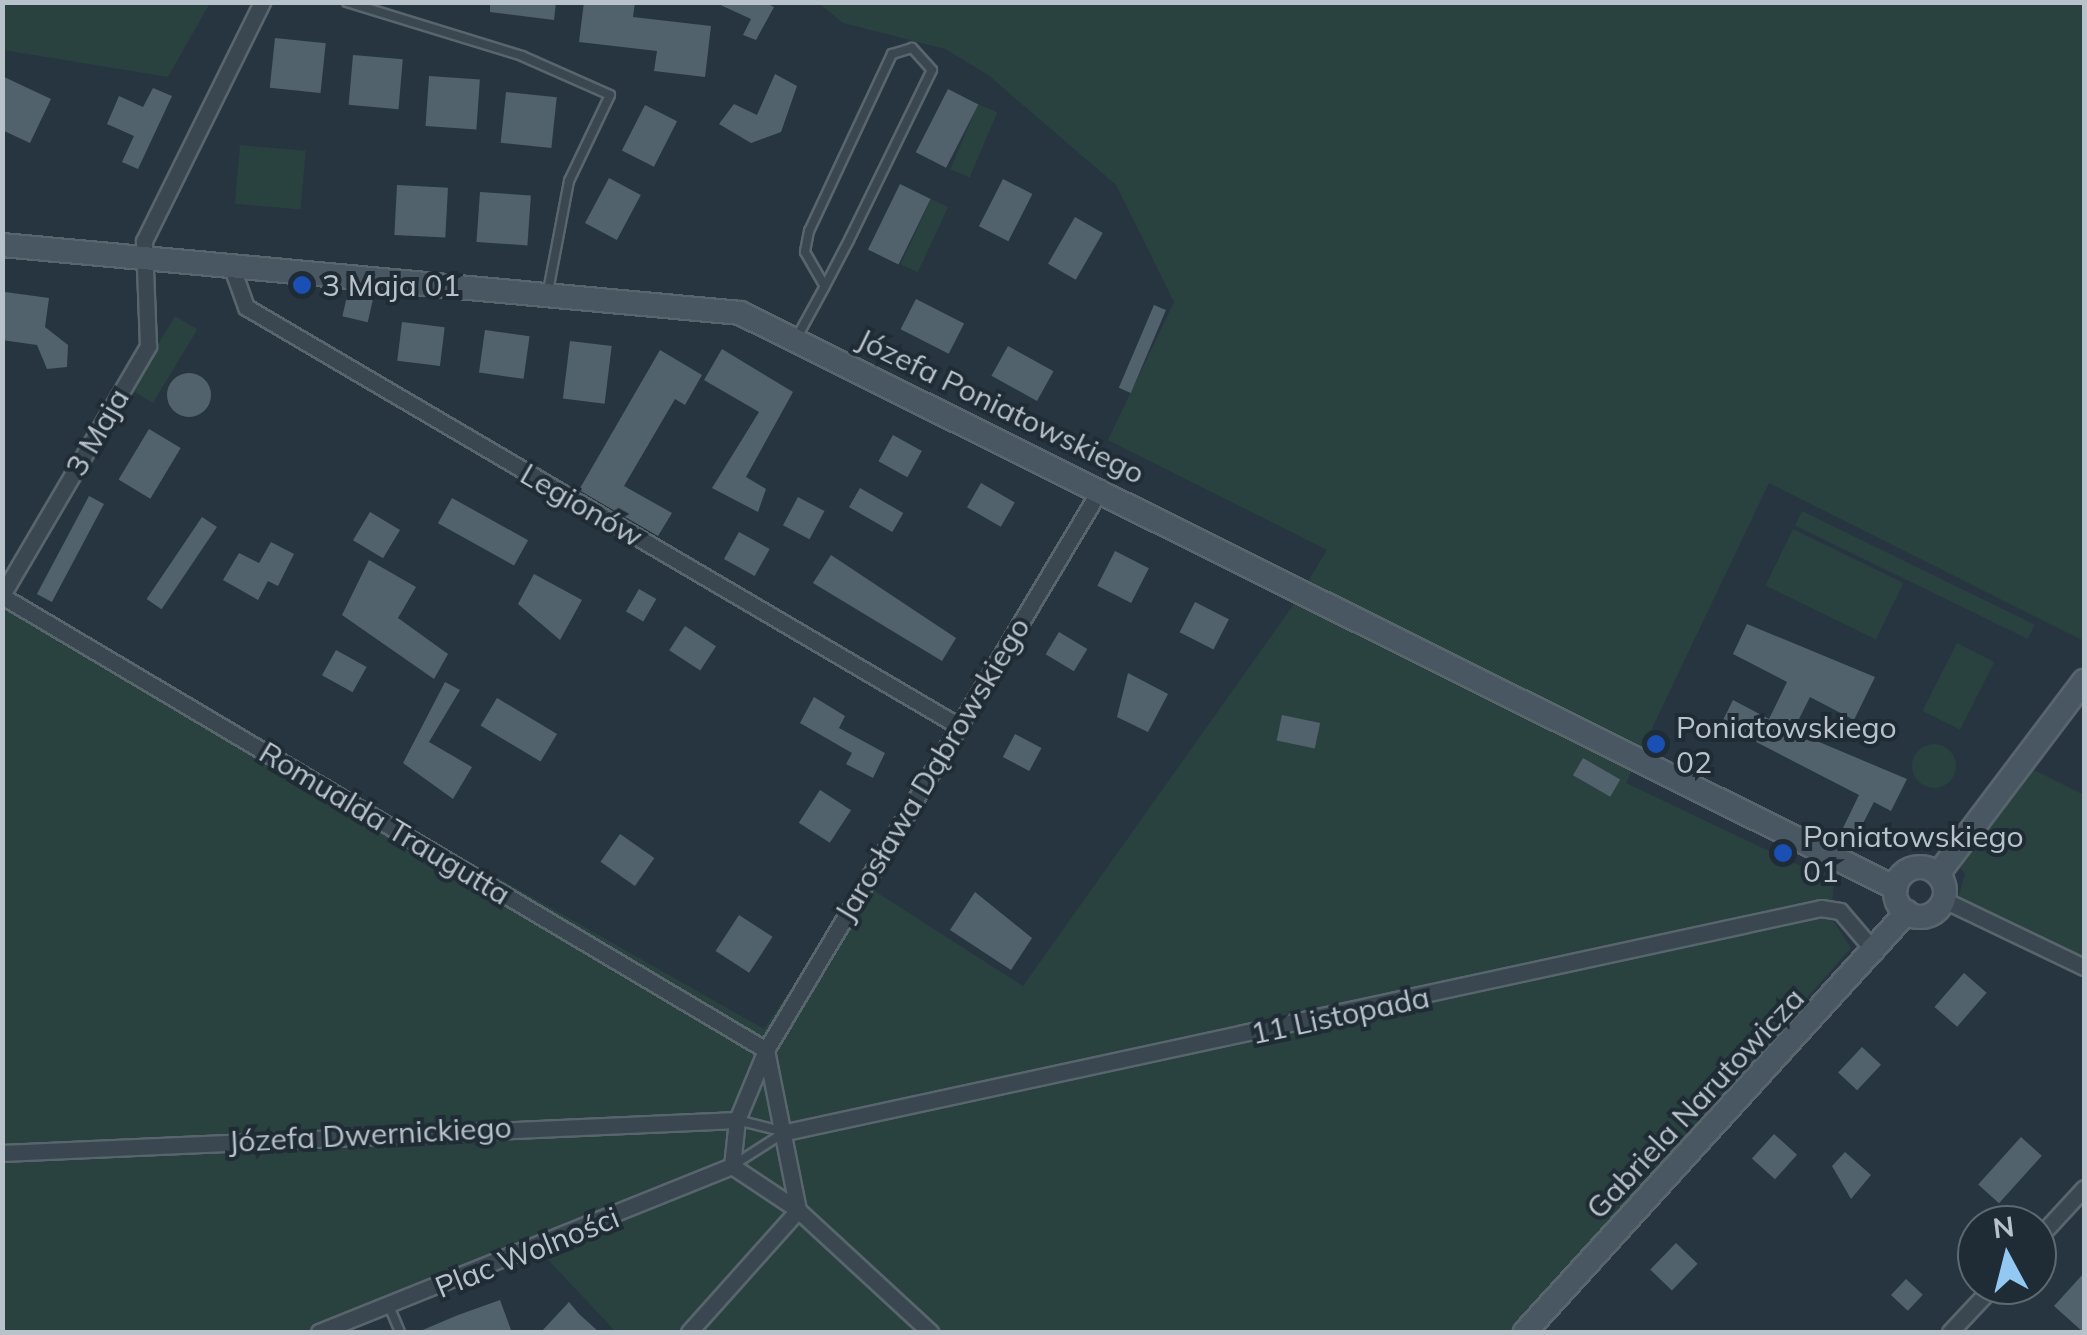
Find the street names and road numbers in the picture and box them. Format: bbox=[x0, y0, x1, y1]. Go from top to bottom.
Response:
street label: Józefa Poniatowskiego bbox=[852, 321, 1150, 491]
street label: 3 Maja bbox=[58, 382, 136, 482]
street label: Legionów bbox=[514, 456, 650, 554]
street label: Jarosława Dąbrowskiego bbox=[827, 611, 1037, 927]
street label: Romualda Traugutta bbox=[253, 734, 517, 912]
street label: 11 Listopada bbox=[1247, 979, 1433, 1051]
street label: Gabriela Narutowicza bbox=[1579, 980, 1811, 1226]
street label: Józefa Dwernickiego bbox=[228, 1109, 512, 1159]
street label: Plac Wolności bbox=[430, 1199, 624, 1305]

